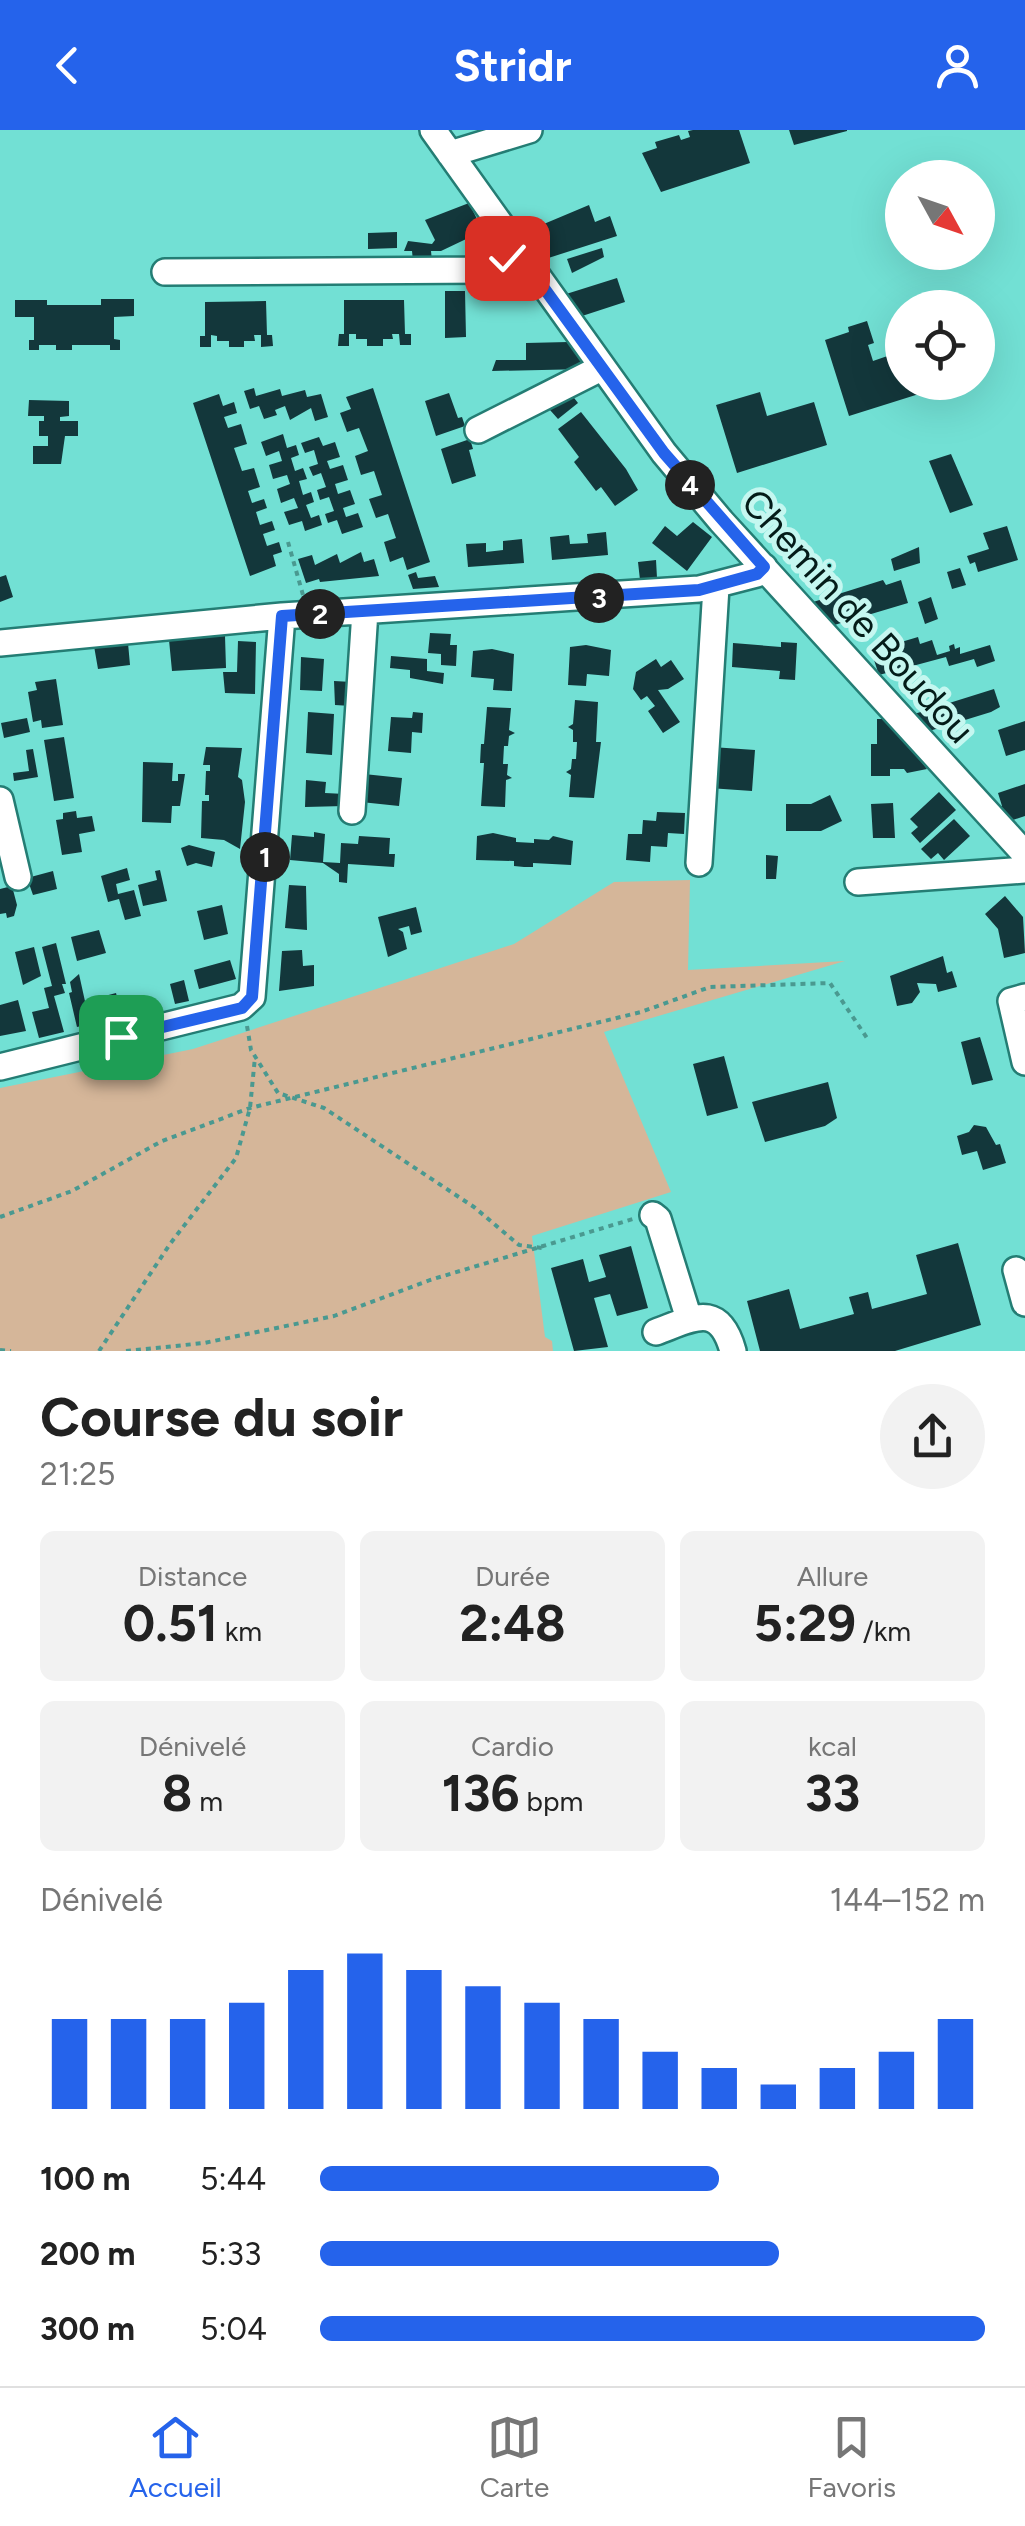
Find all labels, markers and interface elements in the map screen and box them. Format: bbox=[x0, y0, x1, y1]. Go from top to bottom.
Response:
icon: back bbox=[40, 38, 95, 93]
text: Stridr bbox=[453, 38, 572, 92]
icon: person bbox=[930, 38, 985, 93]
north arrow bbox=[885, 160, 995, 270]
map controls bbox=[885, 160, 995, 400]
pin bbox=[465, 216, 550, 301]
icon: check bbox=[480, 231, 535, 286]
button: locate bbox=[885, 290, 995, 400]
pin: 4 bbox=[665, 460, 715, 510]
text: 4 bbox=[681, 468, 699, 502]
street label: Chemin de Boudou bbox=[732, 480, 984, 752]
pin: 3 bbox=[574, 573, 624, 623]
text: 3 bbox=[591, 581, 607, 615]
pin: 2 bbox=[295, 589, 345, 639]
text: 2 bbox=[312, 597, 328, 631]
pin: 1 bbox=[240, 832, 290, 882]
text: 1 bbox=[259, 840, 271, 874]
pin bbox=[79, 995, 164, 1080]
icon: arrive bbox=[94, 1010, 149, 1065]
text: Course du soir bbox=[40, 1384, 403, 1450]
button: share bbox=[880, 1384, 985, 1489]
text: 21:25 bbox=[40, 1455, 116, 1493]
text: Distance bbox=[138, 1559, 247, 1593]
text: Durée bbox=[475, 1559, 550, 1593]
text: Allure bbox=[797, 1559, 868, 1593]
text: 0.51 bbox=[123, 1593, 218, 1654]
text: 2:48 bbox=[459, 1593, 566, 1654]
text: 5:29 bbox=[754, 1593, 856, 1654]
text: km bbox=[218, 1614, 262, 1648]
text: /km bbox=[856, 1614, 911, 1648]
text: Dénivelé bbox=[139, 1729, 246, 1763]
text: Cardio bbox=[471, 1729, 554, 1763]
text: kcal bbox=[808, 1729, 857, 1763]
text: 8 bbox=[162, 1763, 192, 1824]
text: 136 bbox=[442, 1763, 520, 1824]
text: 33 bbox=[805, 1763, 860, 1824]
text: m bbox=[192, 1784, 223, 1818]
text: bpm bbox=[520, 1784, 583, 1818]
text: Dénivelé bbox=[40, 1881, 163, 1919]
text: 144–152 m bbox=[830, 1881, 985, 1919]
text: 100 m bbox=[40, 2160, 131, 2198]
text: 5:44 bbox=[200, 2160, 266, 2198]
text: 200 m bbox=[40, 2235, 136, 2273]
text: 5:33 bbox=[200, 2235, 261, 2273]
text: 300 m bbox=[40, 2310, 135, 2348]
text: 5:04 bbox=[200, 2310, 267, 2348]
tab: Accueil bbox=[129, 2410, 222, 2504]
tab: Carte bbox=[480, 2410, 549, 2504]
tab: Favoris bbox=[807, 2410, 896, 2504]

